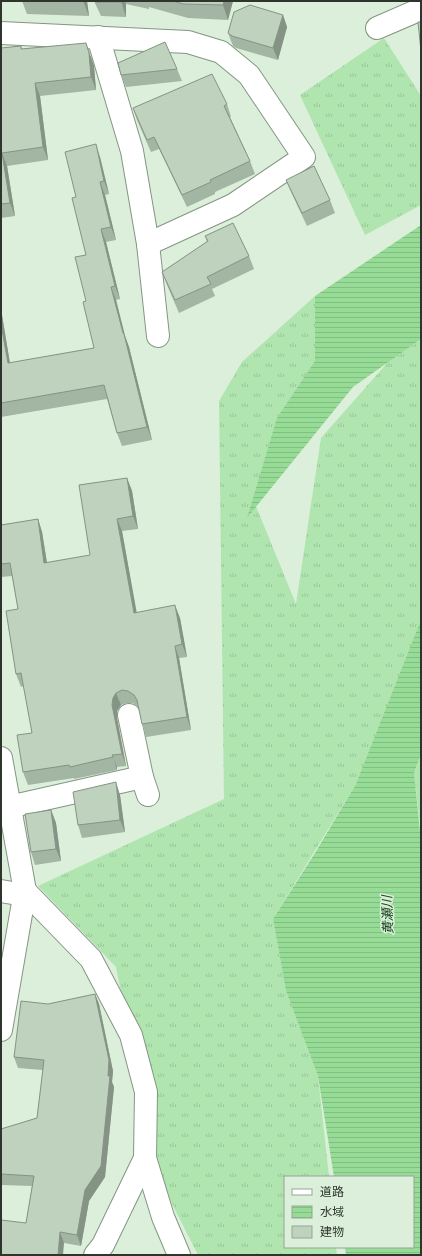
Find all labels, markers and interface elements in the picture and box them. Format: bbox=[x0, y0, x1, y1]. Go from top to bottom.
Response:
water label: 黄瀬川 bbox=[379, 893, 396, 935]
legend bbox=[284, 1176, 414, 1248]
text: 道路 bbox=[320, 1185, 344, 1199]
text: 水域 bbox=[320, 1205, 344, 1219]
text: 建物 bbox=[320, 1225, 344, 1239]

